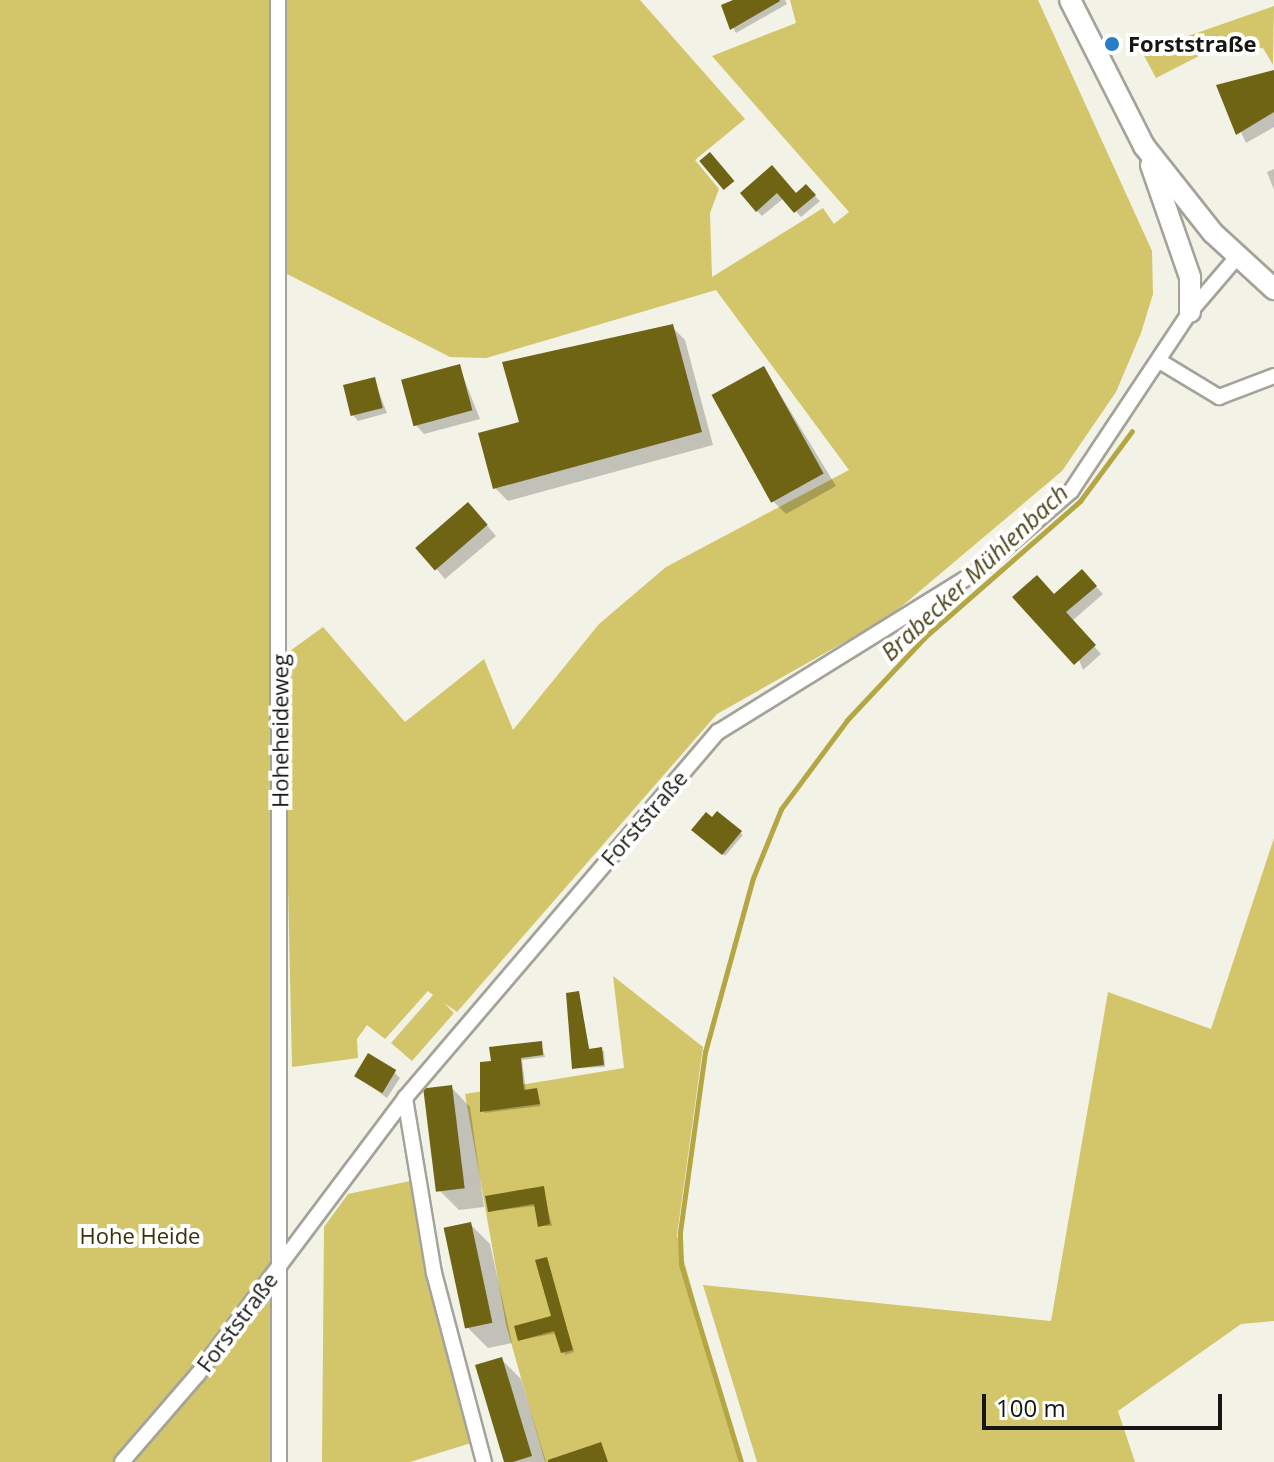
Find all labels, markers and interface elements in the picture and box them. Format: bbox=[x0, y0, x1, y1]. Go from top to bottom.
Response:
place label: Forststraße bbox=[1128, 31, 1257, 57]
marker: Forststraße bbox=[1103, 35, 1121, 53]
water label: Brabecker Mühlenbach bbox=[874, 478, 1074, 666]
street label: Hoheheideweg bbox=[267, 654, 293, 808]
street label: Forststraße bbox=[595, 765, 693, 871]
park label: Hohe Heide bbox=[80, 1223, 200, 1249]
street label: Forststraße bbox=[191, 1267, 283, 1377]
scale bar bbox=[986, 1378, 1226, 1428]
text: 100 m bbox=[996, 1391, 1066, 1424]

